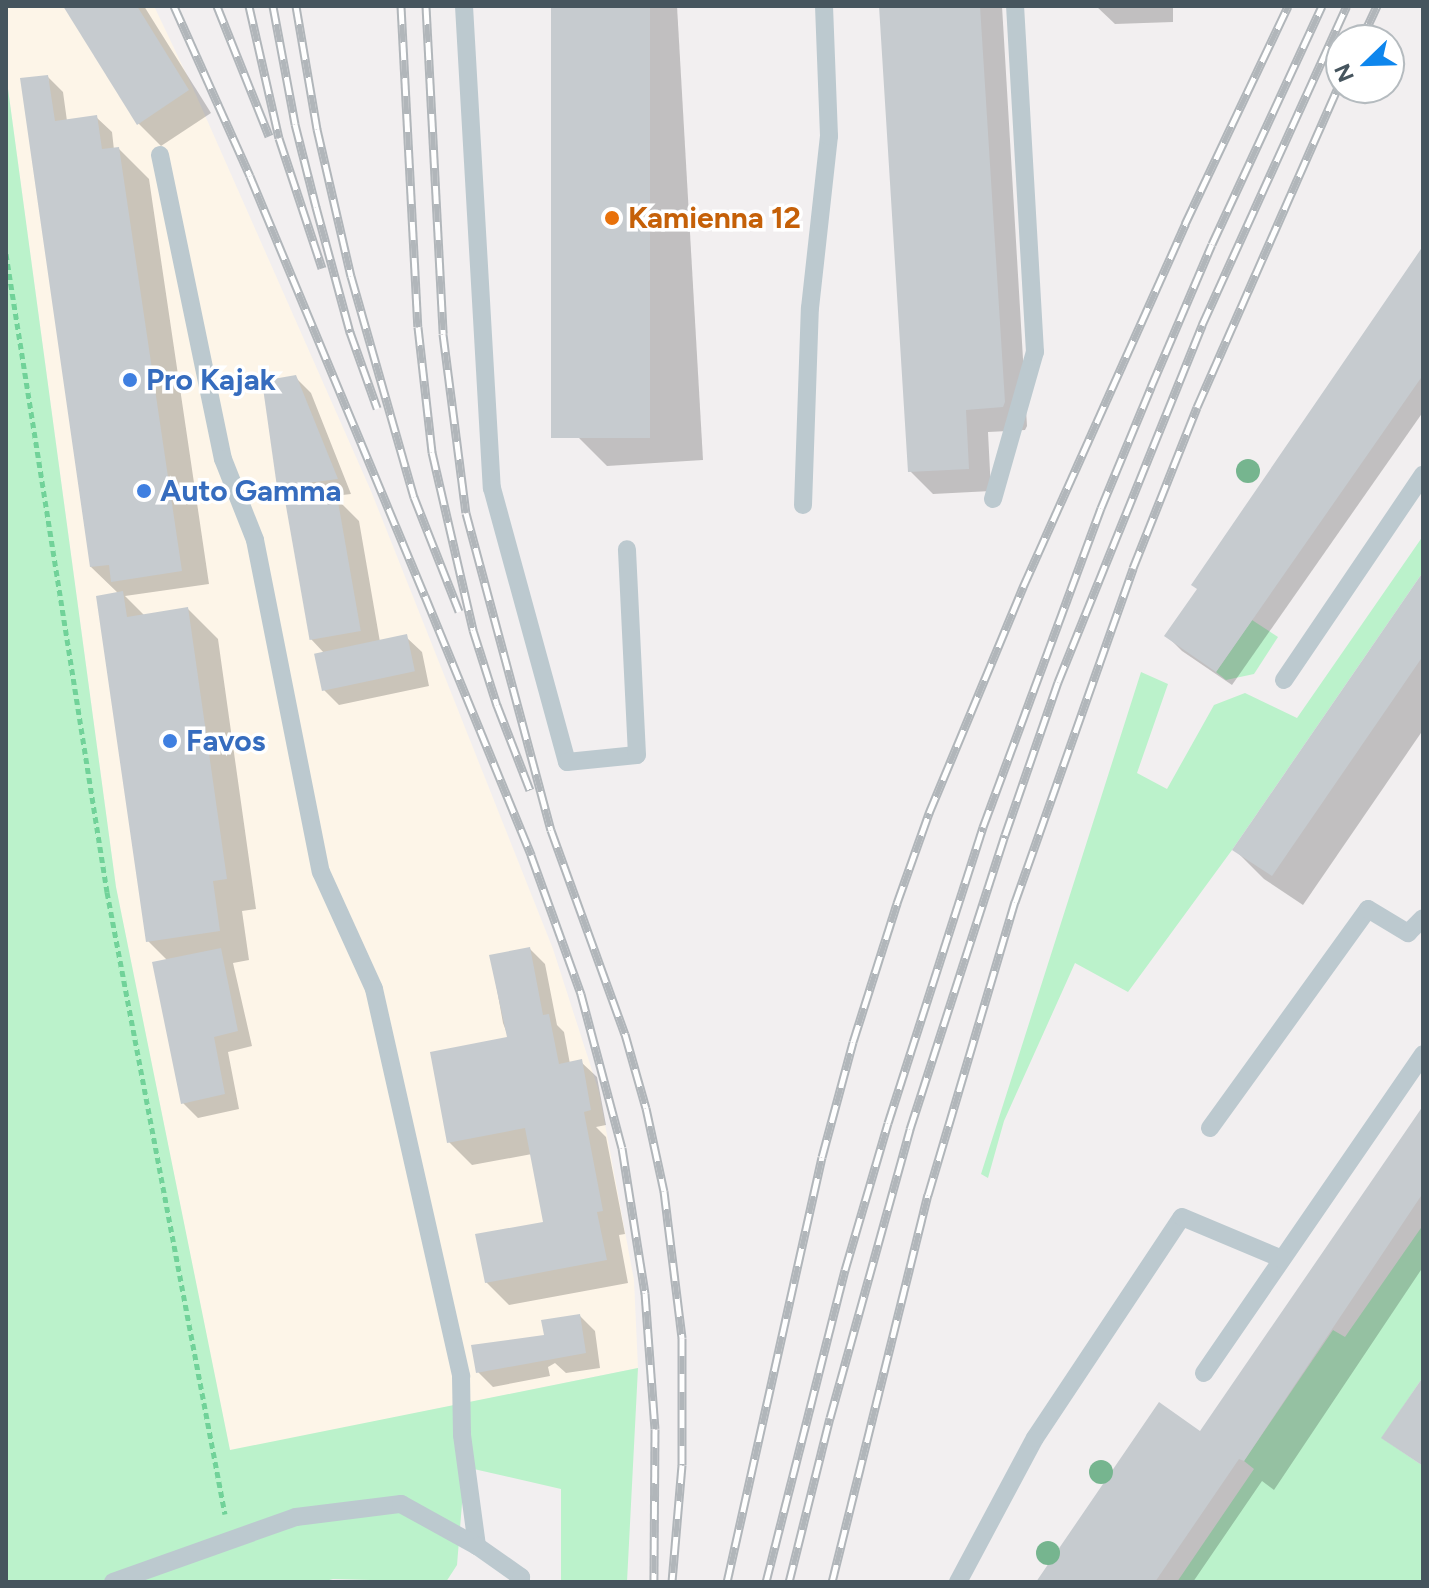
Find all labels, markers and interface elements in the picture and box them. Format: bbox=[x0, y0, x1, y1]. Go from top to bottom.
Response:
north arrow bbox=[1325, 24, 1405, 104]
text: N bbox=[1329, 60, 1360, 86]
place label: Kamienna 12 bbox=[628, 200, 801, 236]
marker: Kamienna 12 bbox=[603, 209, 621, 227]
place label: Pro Kajak bbox=[146, 362, 276, 398]
marker: Pro Kajak bbox=[121, 371, 139, 389]
place label: Auto Gamma bbox=[160, 473, 341, 509]
marker: Auto Gamma bbox=[135, 482, 153, 500]
place label: Favos bbox=[186, 723, 266, 759]
marker: Favos bbox=[161, 732, 179, 750]

